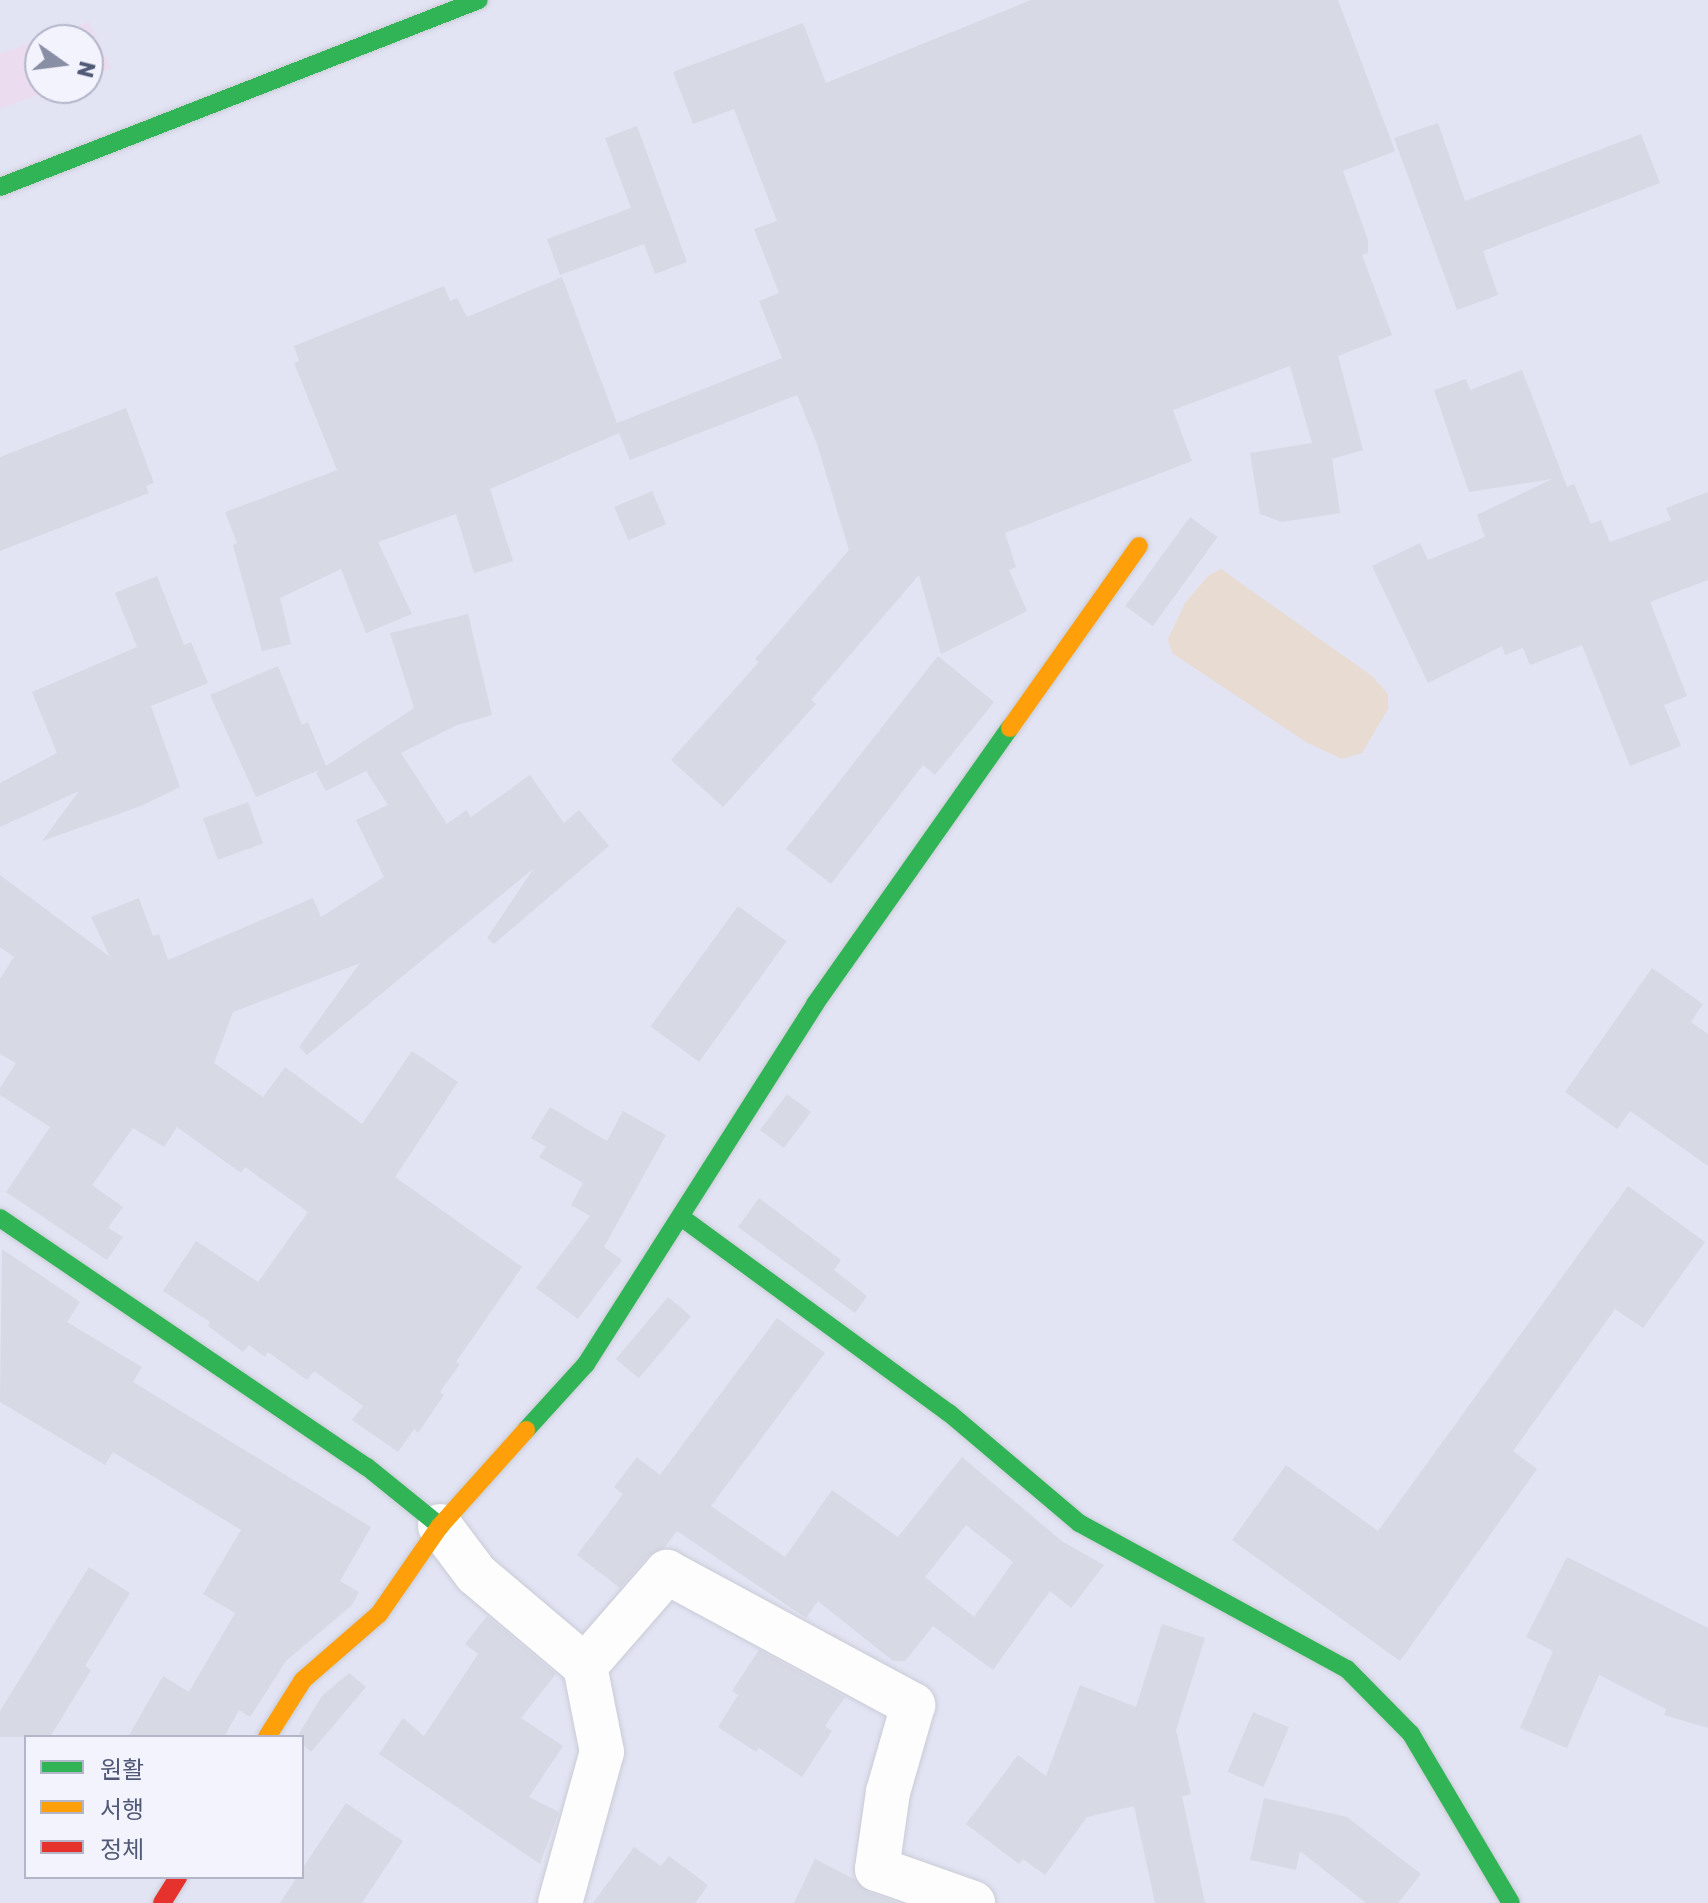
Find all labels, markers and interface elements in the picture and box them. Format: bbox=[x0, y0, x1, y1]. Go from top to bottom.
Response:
north arrow bbox=[24, 24, 104, 104]
text: N bbox=[71, 58, 101, 80]
legend bbox=[24, 1735, 304, 1879]
text: 원활 bbox=[100, 1756, 144, 1784]
text: 서행 bbox=[100, 1796, 144, 1824]
text: 정체 bbox=[100, 1836, 144, 1864]

